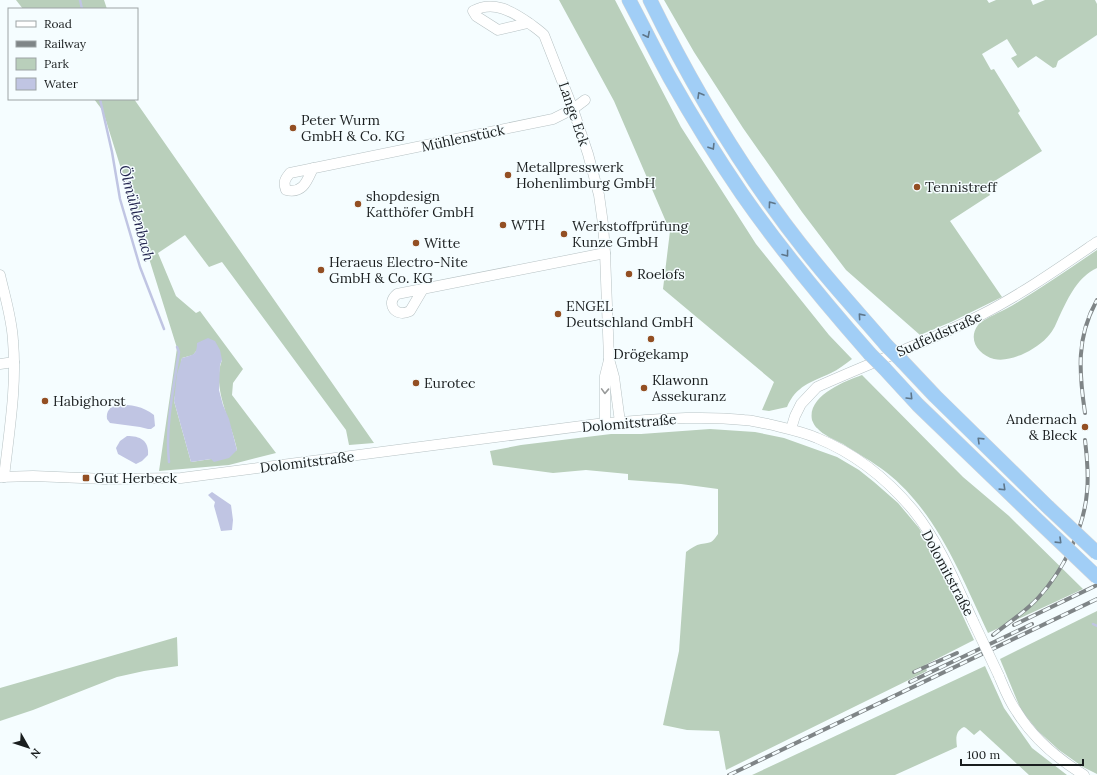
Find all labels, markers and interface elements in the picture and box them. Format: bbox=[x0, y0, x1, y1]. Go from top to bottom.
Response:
legend bbox=[8, 8, 138, 100]
text: Road bbox=[44, 16, 72, 31]
one-way arrow bbox=[643, 30, 650, 38]
text: Railway bbox=[44, 36, 87, 51]
text: Park bbox=[44, 56, 70, 71]
text: Water bbox=[44, 76, 79, 91]
street label: Lange Eck bbox=[555, 80, 594, 149]
one-way arrow bbox=[698, 92, 705, 99]
place label: Peter Wurm GmbH & Co. KG bbox=[301, 111, 405, 145]
street label: Mühlenstück bbox=[420, 120, 507, 156]
marker: Peter Wurm GmbH & Co. KG bbox=[288, 123, 298, 133]
one-way arrow bbox=[707, 143, 714, 150]
place label: Metallpresswerk Hohenlimburg GmbH bbox=[516, 158, 655, 192]
water label: Ölmühlenbach bbox=[115, 163, 159, 264]
marker: Metallpresswerk Hohenlimburg GmbH bbox=[503, 170, 513, 180]
place label: Tennistreff bbox=[925, 178, 998, 196]
marker: Tennistreff bbox=[912, 182, 922, 192]
place label: shopdesign Katthöfer GmbH bbox=[366, 187, 474, 221]
marker: shopdesign Katthöfer GmbH bbox=[353, 199, 363, 209]
one-way arrow bbox=[769, 202, 776, 209]
place label: WTH bbox=[511, 216, 545, 234]
place label: Werkstoffprüfung Kunze GmbH bbox=[572, 217, 688, 251]
marker: WTH bbox=[498, 220, 508, 230]
marker: Werkstoffprüfung Kunze GmbH bbox=[559, 229, 569, 239]
place label: Witte bbox=[424, 234, 461, 252]
marker: Witte bbox=[411, 238, 421, 248]
one-way arrow bbox=[781, 250, 788, 257]
place label: Heraeus Electro-Nite GmbH & Co. KG bbox=[329, 253, 468, 287]
marker: Heraeus Electro-Nite GmbH & Co. KG bbox=[316, 265, 326, 275]
place label: Roelofs bbox=[637, 265, 685, 283]
marker: Roelofs bbox=[624, 269, 634, 279]
place label: ENGEL Deutschland GmbH bbox=[566, 297, 694, 331]
street label: Sudfeldstraße bbox=[894, 307, 985, 361]
marker: ENGEL Deutschland GmbH bbox=[553, 309, 563, 319]
one-way arrow bbox=[859, 314, 866, 321]
marker: Drögekamp bbox=[646, 334, 656, 344]
place label: Drögekamp bbox=[613, 345, 689, 363]
place label: Klawonn Assekuranz bbox=[651, 371, 726, 405]
place label: Eurotec bbox=[424, 374, 475, 392]
marker: Eurotec bbox=[411, 378, 421, 388]
marker: Klawonn Assekuranz bbox=[639, 383, 649, 393]
one-way arrow bbox=[601, 388, 609, 394]
place label: Habighorst bbox=[53, 392, 126, 410]
one-way arrow bbox=[906, 392, 913, 400]
marker: Habighorst bbox=[40, 396, 50, 406]
street label: Dolomitstraße bbox=[581, 410, 677, 436]
place label: Andernach & Bleck bbox=[1005, 410, 1077, 444]
marker: Andernach & Bleck bbox=[1080, 422, 1090, 432]
one-way arrow bbox=[977, 437, 985, 445]
street label: Dolomitstraße bbox=[259, 447, 356, 477]
place label: Gut Herbeck bbox=[94, 469, 177, 487]
marker: Gut Herbeck bbox=[81, 473, 91, 483]
one-way arrow bbox=[999, 483, 1006, 490]
street label: Dolomitstraße bbox=[918, 527, 978, 619]
one-way arrow bbox=[1055, 537, 1062, 544]
north arrow bbox=[8, 727, 48, 767]
scale bar bbox=[961, 741, 1083, 767]
text: N bbox=[27, 746, 44, 761]
text: 100 m bbox=[967, 747, 1000, 762]

